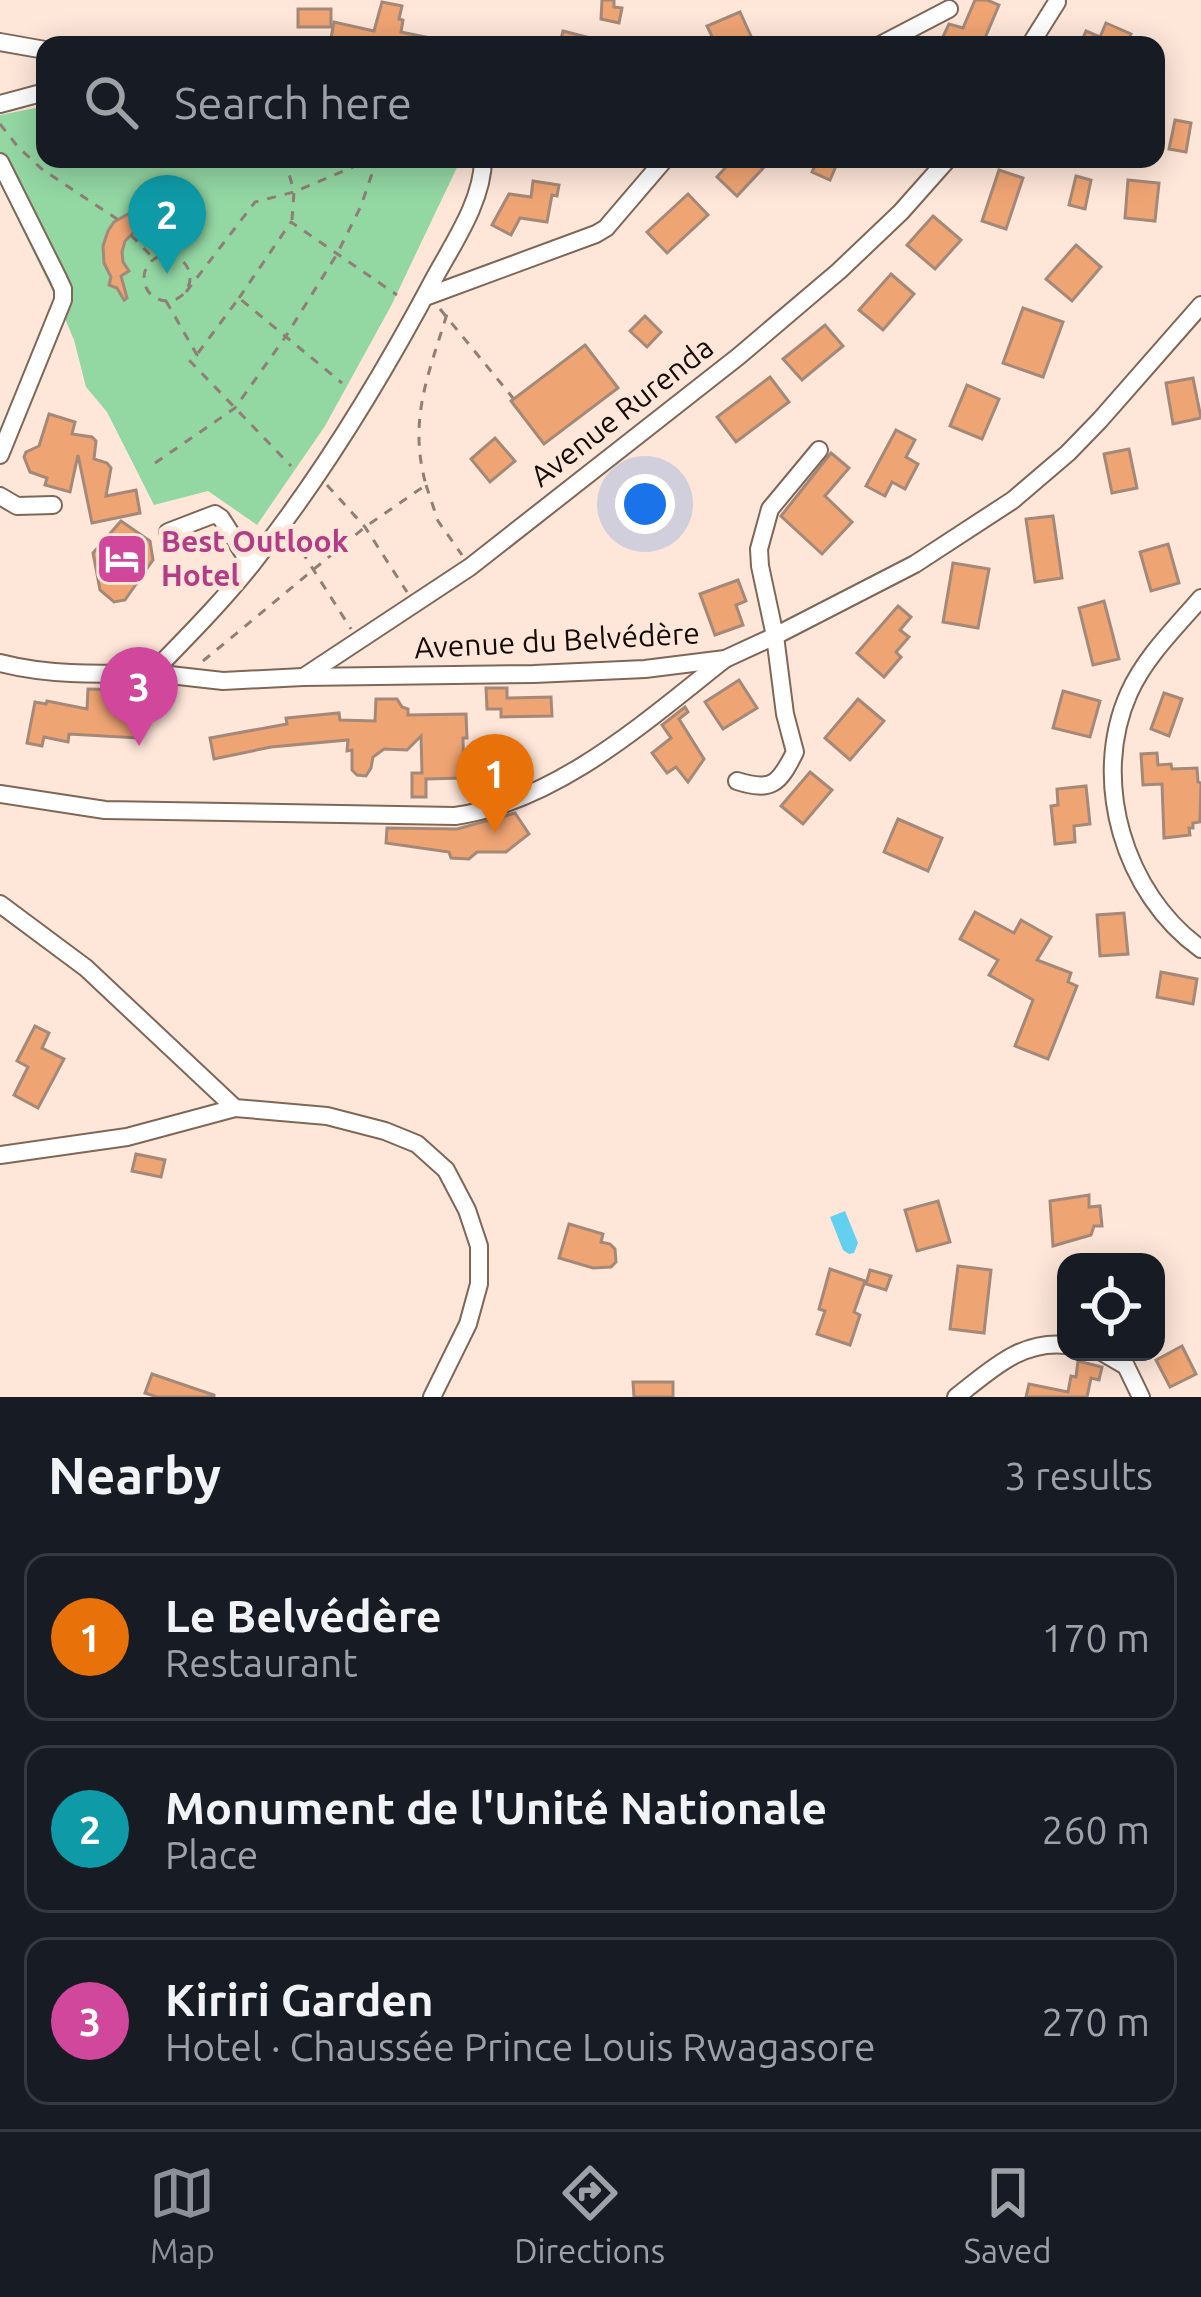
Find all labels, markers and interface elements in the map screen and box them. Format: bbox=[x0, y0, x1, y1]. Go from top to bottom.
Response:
search box bbox=[36, 36, 1165, 168]
icon: search bbox=[78, 69, 144, 135]
text: Search here bbox=[174, 77, 412, 128]
pin: 2 bbox=[128, 175, 206, 274]
street label: Avenue Rurenda bbox=[524, 330, 719, 493]
your location bbox=[615, 474, 675, 534]
place label: Best Outlook Hotel bbox=[161, 524, 349, 592]
hotel icon: Best Outlook Hotel bbox=[94, 531, 150, 587]
street label: Avenue du Belvédère bbox=[413, 616, 701, 664]
pin: 3 bbox=[100, 647, 178, 746]
pin: 1 bbox=[456, 734, 534, 833]
map controls bbox=[1057, 1253, 1165, 1361]
button: locate bbox=[1057, 1253, 1165, 1361]
text: Nearby bbox=[48, 1446, 221, 1504]
text: 3 results bbox=[1004, 1454, 1153, 1497]
text: Le Belvédère bbox=[165, 1590, 442, 1641]
text: 1 bbox=[79, 1616, 101, 1659]
text: 170 m bbox=[1041, 1616, 1150, 1659]
text: Restaurant bbox=[165, 1641, 358, 1684]
text: Monument de l'Unité Nationale bbox=[165, 1782, 827, 1833]
text: 2 bbox=[79, 1808, 101, 1851]
text: 260 m bbox=[1041, 1808, 1150, 1851]
text: Place bbox=[165, 1833, 258, 1876]
text: Kiriri Garden bbox=[165, 1974, 434, 2025]
text: 3 bbox=[79, 2000, 101, 2043]
text: 270 m bbox=[1041, 2000, 1150, 2043]
text: Hotel · Chaussée Prince Louis Rwagasore bbox=[165, 2025, 875, 2068]
tab: Map bbox=[149, 2160, 215, 2269]
tab: Directions bbox=[514, 2160, 665, 2269]
tab: Saved bbox=[964, 2160, 1052, 2269]

